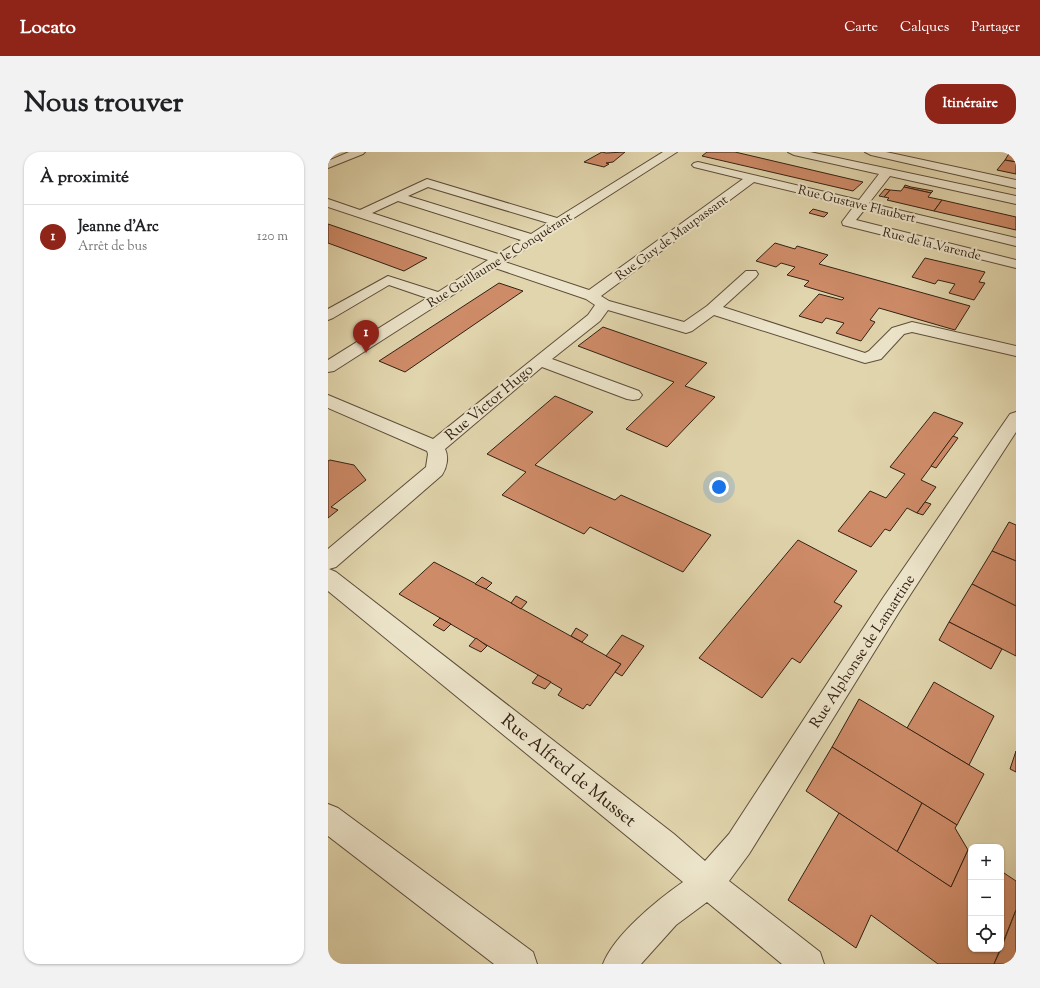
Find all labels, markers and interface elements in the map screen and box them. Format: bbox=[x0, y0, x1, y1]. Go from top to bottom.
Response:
text: Locato bbox=[20, 15, 76, 42]
text: Carte bbox=[844, 18, 878, 38]
text: Calques bbox=[900, 18, 949, 38]
text: Partager bbox=[971, 18, 1020, 38]
text: Nous trouver bbox=[24, 84, 183, 124]
button: Itinéraire bbox=[925, 84, 1016, 124]
text: À proximité bbox=[40, 166, 129, 190]
street label: Rue Gustave Flaubert bbox=[796, 182, 918, 228]
street label: Rue Guy de Maupassant bbox=[612, 191, 733, 286]
street label: Rue Guillaume le Conquérant bbox=[424, 208, 576, 313]
text: Jeanne d'Arc bbox=[78, 217, 159, 238]
street label: Rue de la Varende bbox=[880, 224, 983, 266]
text: 1 bbox=[51, 228, 55, 246]
text: 120 m bbox=[257, 228, 288, 246]
text: Arrêt de bus bbox=[78, 238, 147, 256]
pin: 1 bbox=[353, 320, 379, 353]
street label: Rue Victor Hugo bbox=[441, 360, 539, 446]
your location bbox=[709, 477, 729, 497]
street label: Rue Alphonse de Lamartine bbox=[806, 571, 921, 733]
street label: Rue Alfred de Musset bbox=[494, 709, 641, 834]
map controls bbox=[968, 844, 1004, 952]
button: + bbox=[968, 844, 1004, 880]
button: − bbox=[968, 880, 1004, 916]
button: locate bbox=[968, 916, 1004, 952]

